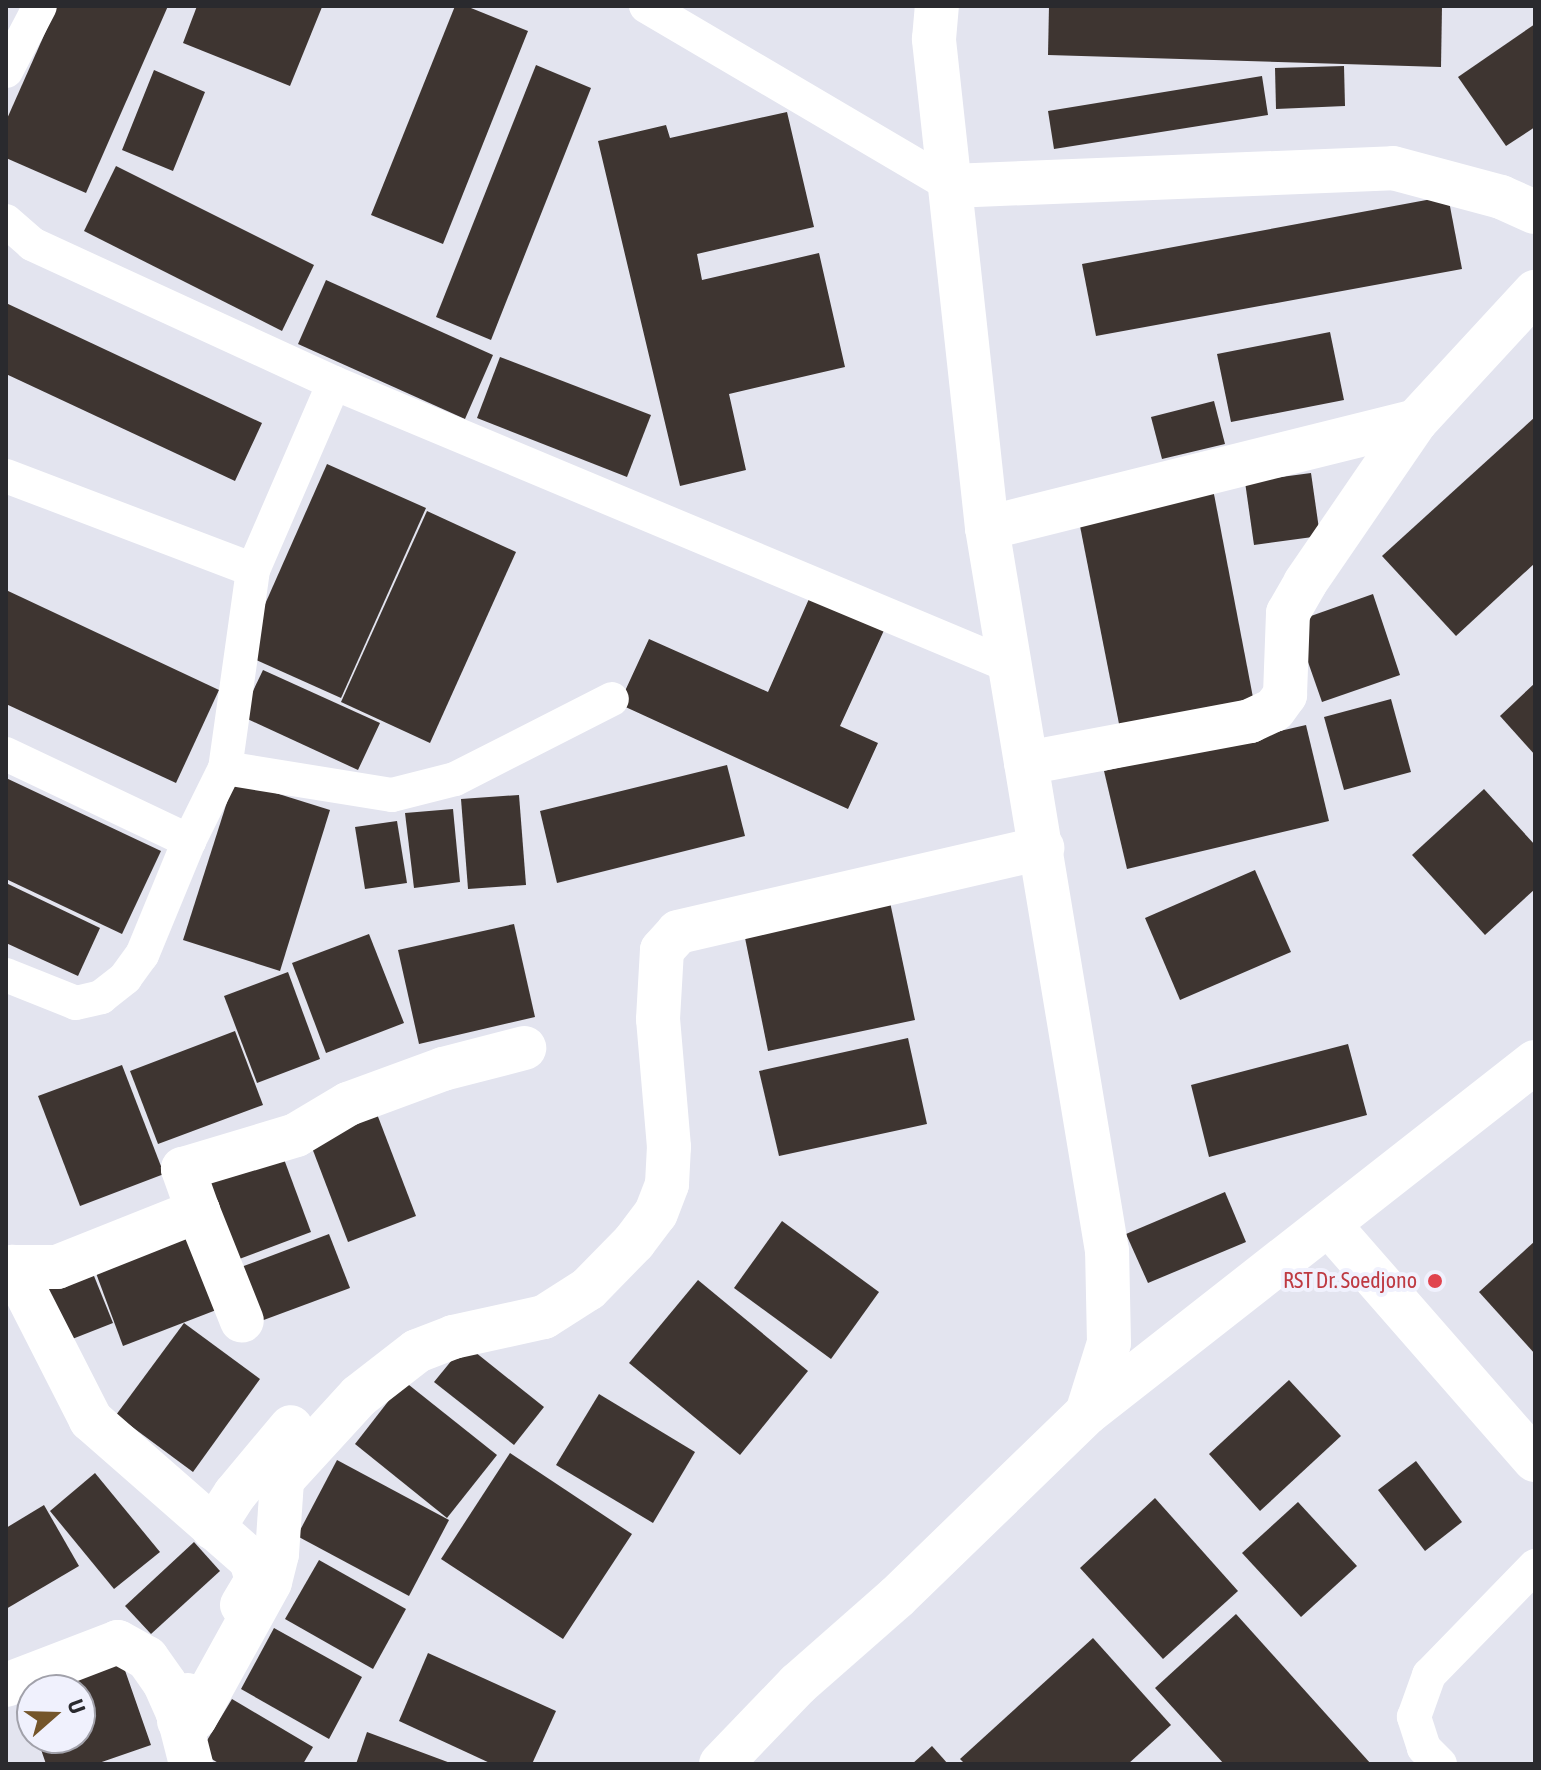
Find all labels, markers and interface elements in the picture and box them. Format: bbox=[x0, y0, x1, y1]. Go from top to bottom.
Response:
place label: RST Dr. Soedjono bbox=[1283, 1268, 1417, 1294]
marker: RST Dr. Soedjono bbox=[1424, 1270, 1446, 1292]
north arrow bbox=[16, 1674, 96, 1754]
text: U bbox=[62, 1696, 91, 1717]

